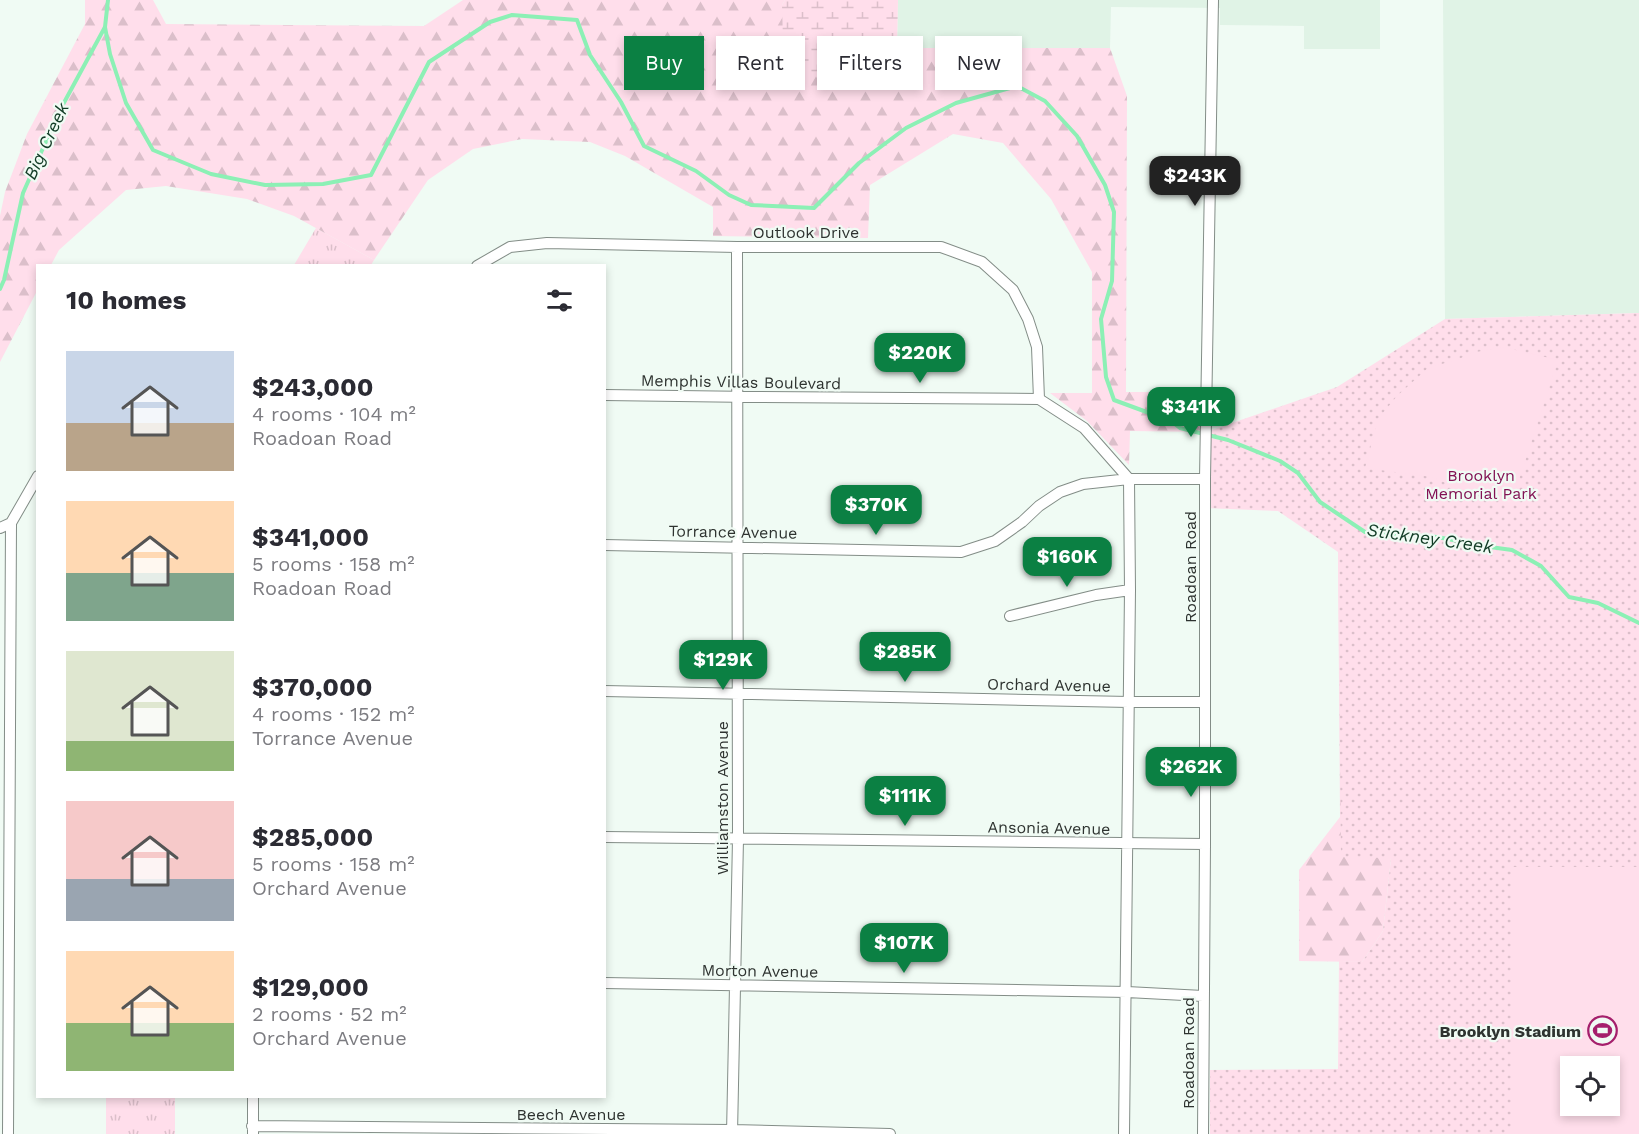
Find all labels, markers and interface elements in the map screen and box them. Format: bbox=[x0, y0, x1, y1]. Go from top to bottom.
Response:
chip: Buy bbox=[624, 36, 704, 90]
chip: Rent bbox=[716, 36, 805, 90]
chip: Filters bbox=[817, 36, 923, 90]
chip: New bbox=[935, 36, 1022, 90]
water label: Big Creek bbox=[19, 98, 73, 183]
pin: $243K bbox=[1153, 156, 1237, 207]
text: $243K bbox=[1163, 163, 1227, 187]
street label: Outlook Drive bbox=[753, 223, 859, 242]
icon: filters bbox=[543, 284, 576, 317]
text: 10 homes bbox=[66, 285, 186, 315]
pin: $220K bbox=[878, 333, 962, 384]
text: $220K bbox=[888, 340, 952, 364]
street label: Memphis Villas Boulevard bbox=[641, 371, 841, 393]
text: $243,000 bbox=[252, 372, 374, 402]
icon: home bbox=[114, 375, 186, 447]
pin: $341K bbox=[1149, 387, 1233, 438]
text: $341K bbox=[1161, 394, 1221, 418]
text: 4 rooms · 104 m² bbox=[252, 402, 416, 426]
text: Roadoan Road bbox=[252, 426, 392, 450]
park label: Brooklyn Memorial Park bbox=[1425, 466, 1537, 503]
pin: $370K bbox=[834, 485, 918, 536]
text: $370K bbox=[845, 492, 907, 516]
street label: Roadoan Road bbox=[1181, 511, 1200, 623]
water label: Stickney Creek bbox=[1366, 519, 1496, 557]
street label: Torrance Avenue bbox=[668, 521, 798, 543]
text: $341,000 bbox=[252, 522, 369, 552]
icon: home bbox=[114, 525, 186, 597]
pin: $160K bbox=[1025, 537, 1109, 588]
text: $160K bbox=[1037, 544, 1097, 568]
text: 5 rooms · 158 m² bbox=[252, 552, 415, 576]
text: Roadoan Road bbox=[252, 576, 392, 600]
pin: $285K bbox=[863, 632, 947, 683]
text: $285K bbox=[874, 639, 936, 663]
pin: $129K bbox=[681, 640, 765, 691]
text: $129K bbox=[693, 647, 753, 671]
text: $370,000 bbox=[252, 672, 373, 702]
street label: Orchard Avenue bbox=[987, 674, 1111, 696]
icon: home bbox=[114, 675, 186, 747]
text: 4 rooms · 152 m² bbox=[252, 702, 415, 726]
street label: Williamston Avenue bbox=[713, 721, 732, 875]
text: Torrance Avenue bbox=[252, 726, 413, 750]
pin: $262K bbox=[1149, 747, 1233, 798]
text: $262K bbox=[1160, 754, 1222, 778]
pin: $111K bbox=[863, 776, 947, 827]
text: $111K bbox=[879, 783, 931, 807]
street label: Ansonia Avenue bbox=[987, 817, 1111, 839]
text: $285,000 bbox=[252, 822, 373, 852]
icon: home bbox=[114, 825, 186, 897]
text: 5 rooms · 158 m² bbox=[252, 852, 415, 876]
text: Orchard Avenue bbox=[252, 876, 407, 900]
pin: $107K bbox=[862, 923, 946, 974]
text: $107K bbox=[874, 930, 934, 954]
street label: Morton Avenue bbox=[701, 960, 819, 982]
text: $129,000 bbox=[252, 972, 369, 1002]
icon: home bbox=[114, 975, 186, 1047]
street label: Roadoan Road bbox=[1179, 997, 1198, 1109]
text: 2 rooms · 52 m² bbox=[252, 1002, 407, 1026]
sports icon: Brooklyn Stadium bbox=[1586, 1015, 1618, 1047]
place label: Brooklyn Stadium bbox=[1439, 1022, 1581, 1041]
text: Orchard Avenue bbox=[252, 1026, 407, 1050]
map controls bbox=[1560, 1056, 1620, 1116]
button: locate bbox=[1560, 1056, 1620, 1116]
street label: Beech Avenue bbox=[516, 1105, 626, 1124]

